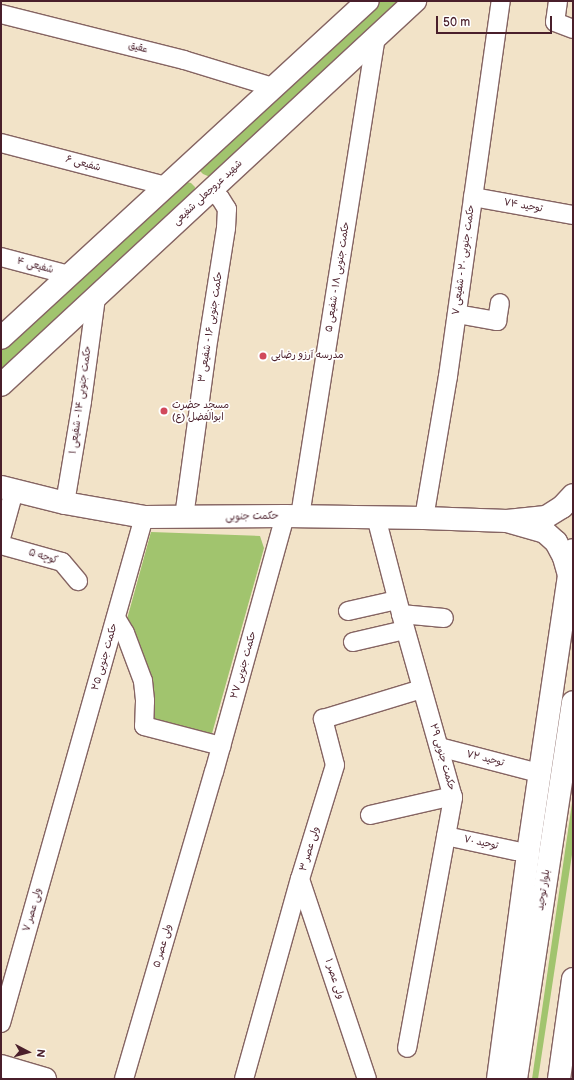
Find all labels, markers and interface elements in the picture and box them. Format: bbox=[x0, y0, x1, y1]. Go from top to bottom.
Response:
scale bar bbox=[438, 8, 554, 34]
text: 50 m bbox=[443, 15, 470, 30]
street label: عقیق bbox=[127, 40, 149, 56]
street label: شفیعی ۶ bbox=[64, 154, 102, 174]
street label: شهید عروجعلی شفیعی bbox=[171, 158, 245, 228]
street label: توحید ۷۴ bbox=[503, 197, 543, 215]
street label: حکمت جنوبی ۲۰ - شفیعی ۷ bbox=[450, 204, 478, 316]
street label: حکمت جنوبی ۱۸ - شفیعی ۵ bbox=[323, 220, 353, 334]
street label: شفیعی ۴ bbox=[15, 255, 55, 277]
street label: حکمت جنوبی ۱۶ - شفیعی ۳ bbox=[196, 270, 226, 384]
street label: حکمت جنوبی ۱۴ - شفیعی ۱ bbox=[67, 345, 95, 455]
place label: مدرسه آرزو رضایی bbox=[271, 350, 344, 362]
marker: مدرسه آرزو رضایی bbox=[258, 351, 268, 361]
place label: مسجد حضرت ابوالفضل (ع) bbox=[172, 399, 229, 422]
marker: مسجد حضرت ابوالفضل (ع) bbox=[159, 406, 169, 416]
street label: حکمت جنوبی bbox=[225, 511, 279, 523]
street label: کوچه ۵ bbox=[27, 547, 59, 567]
street label: حکمت جنوبی ۲۵ bbox=[90, 622, 120, 692]
street label: حکمت جنوبی ۲۷ bbox=[229, 630, 259, 700]
street label: حکمت جنوبی ۲۹ bbox=[427, 722, 457, 792]
street label: توحید ۷۲ bbox=[465, 749, 505, 769]
street label: ولی عصر ۳ bbox=[297, 825, 323, 873]
street label: توحید ۷۰ bbox=[463, 833, 499, 853]
street label: بلوار توحید bbox=[535, 868, 553, 912]
street label: ولی عصر ۷ bbox=[21, 887, 45, 933]
street label: ولی عصر ۵ bbox=[151, 923, 175, 969]
street label: ولی عصر ۱ bbox=[322, 957, 346, 1001]
north arrow bbox=[8, 1032, 48, 1072]
text: N bbox=[34, 1049, 47, 1058]

